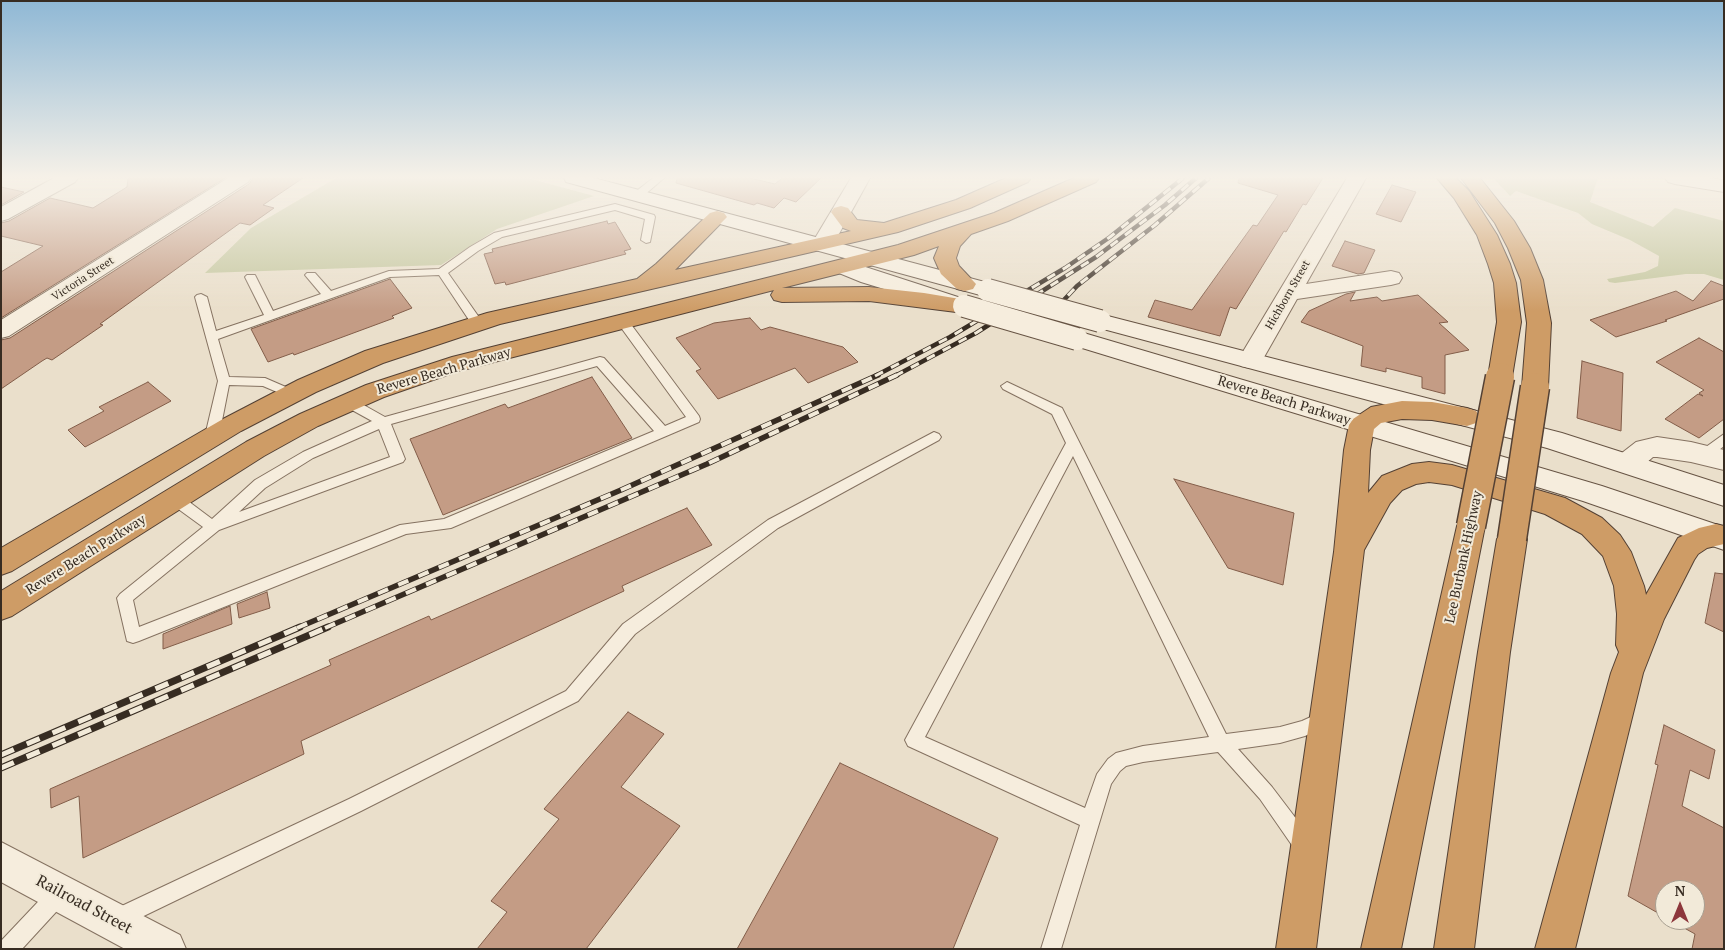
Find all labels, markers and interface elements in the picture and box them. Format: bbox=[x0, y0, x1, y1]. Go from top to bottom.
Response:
street label: Victoria Street bbox=[50, 254, 116, 304]
street label: Hichborn Street bbox=[1263, 258, 1313, 332]
street label: Revere Beach Parkway bbox=[375, 344, 513, 398]
street label: Revere Beach Parkway bbox=[1215, 373, 1353, 429]
street label: Lee Burbank Highway bbox=[1442, 489, 1486, 625]
street label: Revere Beach Parkway bbox=[23, 511, 149, 599]
street label: Railroad Street bbox=[33, 872, 135, 938]
north arrow bbox=[1655, 880, 1705, 930]
text: N bbox=[1675, 881, 1685, 900]

